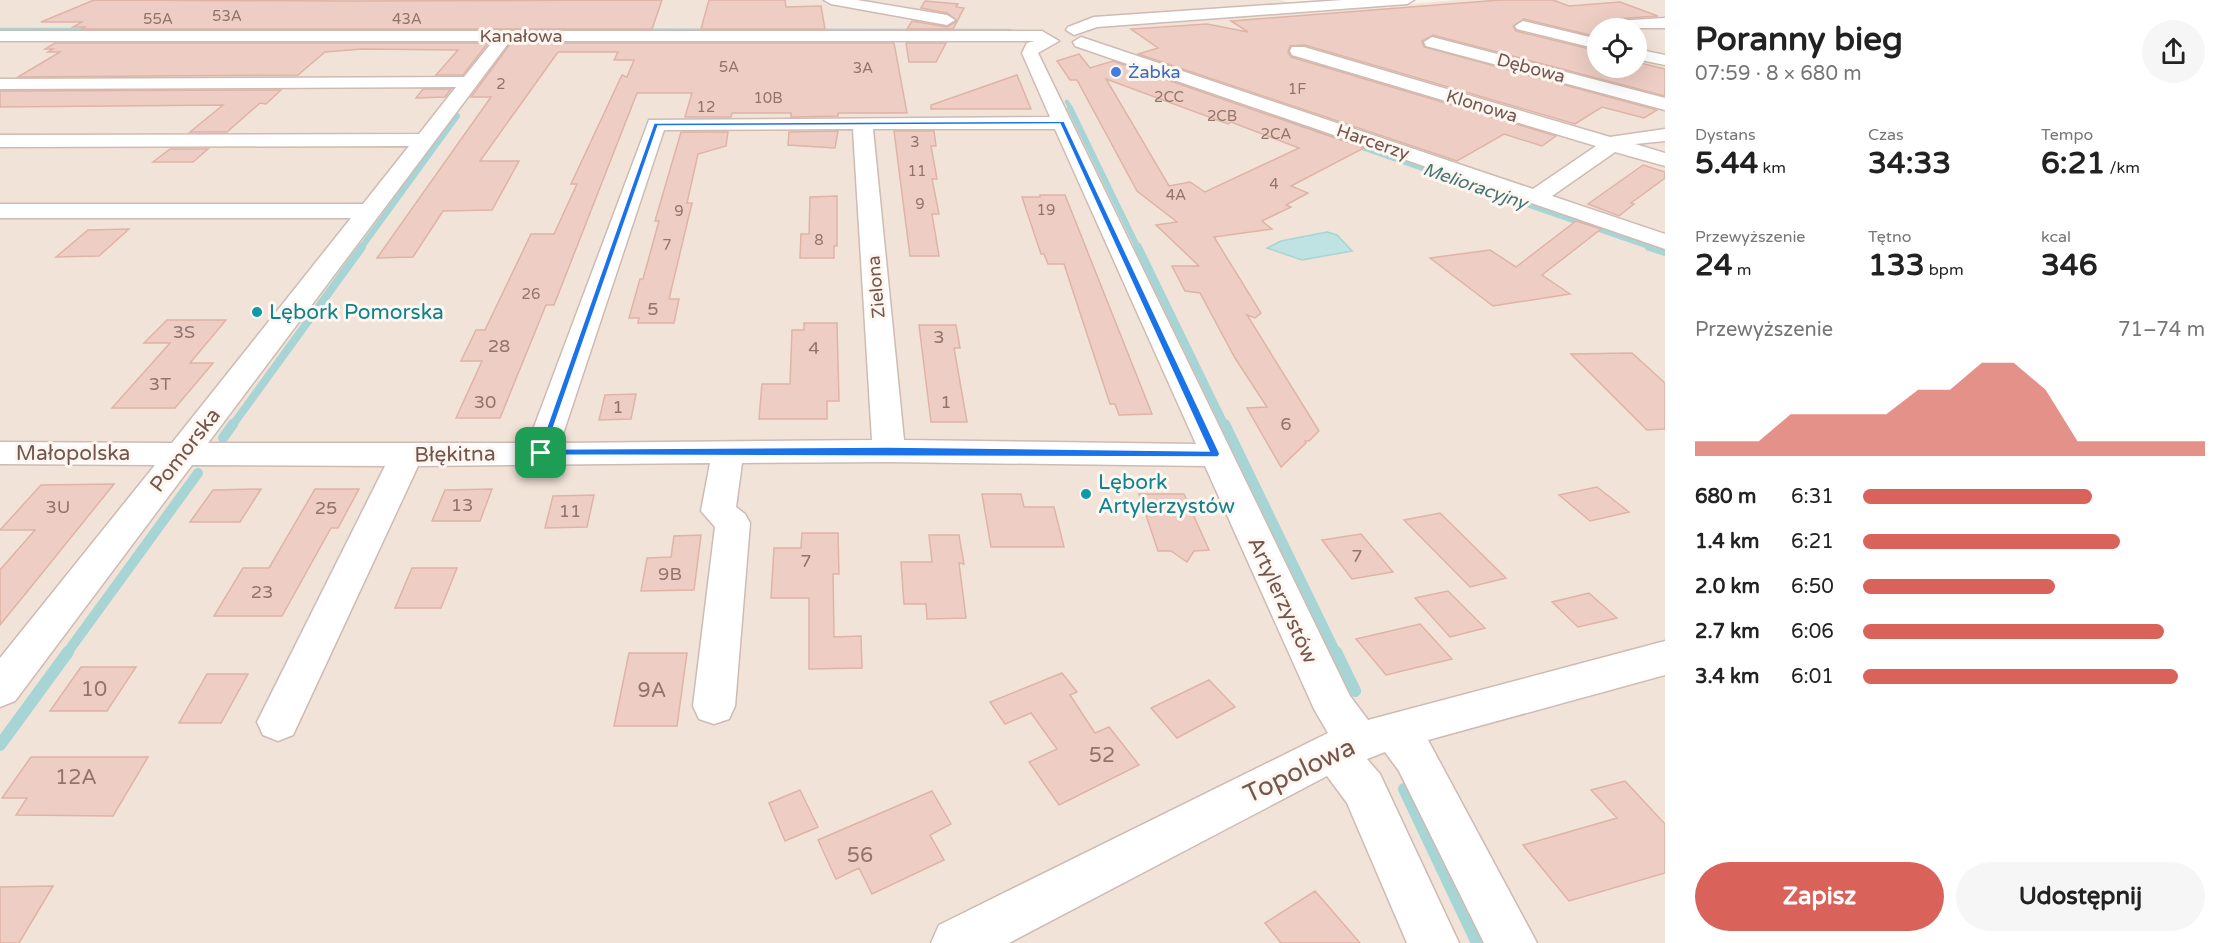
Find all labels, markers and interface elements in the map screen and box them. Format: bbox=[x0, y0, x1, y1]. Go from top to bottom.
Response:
house number: 53A bbox=[212, 7, 242, 25]
house number: 55A bbox=[143, 10, 173, 28]
house number: 43A bbox=[392, 10, 422, 28]
map controls bbox=[1587, 18, 1647, 78]
button: locate bbox=[1587, 18, 1647, 78]
text: Poranny bieg bbox=[1695, 20, 1903, 59]
button: share bbox=[2142, 20, 2205, 83]
street label: Kanałowa bbox=[480, 25, 563, 47]
street label: Dębowa bbox=[1494, 48, 1568, 88]
house number: 5A bbox=[719, 58, 739, 76]
house number: 3A bbox=[853, 59, 873, 77]
place label: Żabka bbox=[1128, 61, 1181, 83]
text: 07:59 · 8 × 680 m bbox=[1695, 62, 1862, 86]
marker: Żabka bbox=[1109, 65, 1123, 79]
house number: 2 bbox=[496, 75, 506, 93]
house number: 1F bbox=[1288, 80, 1306, 98]
street label: Klonowa bbox=[1444, 85, 1520, 127]
house number: 2CC bbox=[1154, 88, 1184, 106]
house number: 10B bbox=[753, 89, 783, 107]
house number: 12 bbox=[697, 98, 715, 116]
house number: 2CB bbox=[1207, 107, 1237, 125]
street label: Harcerzy bbox=[1334, 119, 1413, 165]
house number: 2CA bbox=[1260, 125, 1292, 143]
text: Dystans bbox=[1695, 125, 1756, 145]
text: Czas bbox=[1868, 125, 1904, 145]
text: Tempo bbox=[2041, 125, 2093, 145]
house number: 3 bbox=[910, 133, 920, 151]
text: 5.44 bbox=[1695, 145, 1758, 182]
text: 34:33 bbox=[1868, 145, 1951, 182]
text: 6:21 bbox=[2041, 145, 2105, 182]
water label: Melioracyjny bbox=[1420, 158, 1532, 215]
text: km bbox=[1758, 158, 1786, 178]
text: /km bbox=[2105, 158, 2140, 178]
house number: 11 bbox=[908, 162, 926, 180]
house number: 4 bbox=[1269, 175, 1279, 193]
house number: 4A bbox=[1166, 186, 1186, 204]
house number: 9 bbox=[915, 195, 925, 213]
house number: 19 bbox=[1037, 201, 1055, 219]
house number: 9 bbox=[674, 202, 684, 220]
text: Przewyższenie bbox=[1695, 227, 1805, 247]
text: Tętno bbox=[1868, 227, 1911, 247]
text: kcal bbox=[2041, 227, 2071, 247]
house number: 8 bbox=[814, 231, 824, 249]
house number: 7 bbox=[662, 236, 672, 254]
text: 24 bbox=[1695, 247, 1733, 284]
text: 133 bbox=[1868, 247, 1925, 284]
text: 346 bbox=[2041, 247, 2098, 284]
street label: Zielona bbox=[862, 255, 890, 319]
text: m bbox=[1733, 260, 1752, 280]
text: bpm bbox=[1925, 260, 1964, 280]
house number: 26 bbox=[522, 285, 540, 303]
house number: 5 bbox=[647, 298, 659, 320]
place label: Lębork Pomorska bbox=[269, 300, 444, 325]
marker: Lębork Pomorska bbox=[250, 305, 264, 319]
text: Przewyższenie bbox=[1695, 318, 1833, 342]
text: 71–74 m bbox=[2118, 318, 2205, 342]
house number: 3S bbox=[173, 321, 195, 343]
house number: 3 bbox=[933, 326, 945, 348]
house number: 28 bbox=[488, 335, 510, 357]
house number: 4 bbox=[808, 337, 820, 359]
house number: 3T bbox=[149, 373, 171, 395]
house number: 30 bbox=[474, 391, 496, 413]
house number: 1 bbox=[940, 391, 952, 413]
house number: 1 bbox=[612, 396, 624, 418]
street label: Pomorska bbox=[145, 403, 226, 497]
house number: 6 bbox=[1280, 413, 1292, 435]
pin bbox=[515, 427, 566, 478]
icon: arrive bbox=[524, 436, 557, 469]
street label: Małopolska bbox=[16, 441, 130, 466]
street label: Błękitna bbox=[414, 441, 496, 468]
place label: Lębork Artylerzystów bbox=[1098, 470, 1235, 519]
text: 680 m bbox=[1695, 485, 1756, 509]
text: 6:31 bbox=[1791, 485, 1834, 509]
marker: Lębork Artylerzystów bbox=[1079, 487, 1093, 501]
house number: 13 bbox=[451, 494, 473, 516]
house number: 3U bbox=[46, 496, 70, 518]
house number: 25 bbox=[315, 497, 337, 519]
house number: 11 bbox=[559, 500, 581, 522]
text: 1.4 km bbox=[1695, 530, 1759, 554]
text: 6:21 bbox=[1791, 530, 1834, 554]
street label: Artylerzystów bbox=[1242, 533, 1323, 668]
house number: 7 bbox=[1351, 545, 1363, 567]
house number: 7 bbox=[800, 550, 812, 572]
house number: 9B bbox=[658, 563, 682, 585]
text: 2.0 km bbox=[1695, 575, 1760, 599]
text: 6:50 bbox=[1791, 575, 1834, 599]
house number: 23 bbox=[251, 581, 273, 603]
text: 2.7 km bbox=[1695, 620, 1760, 644]
text: 6:06 bbox=[1791, 620, 1834, 644]
text: 3.4 km bbox=[1695, 665, 1759, 689]
text: 6:01 bbox=[1791, 665, 1834, 689]
house number: 10 bbox=[81, 677, 107, 702]
house number: 9A bbox=[638, 678, 666, 703]
street label: Topolowa bbox=[1239, 731, 1360, 810]
house number: 52 bbox=[1089, 743, 1115, 768]
house number: 12A bbox=[55, 765, 97, 790]
house number: 56 bbox=[847, 843, 873, 868]
button: Zapisz bbox=[1695, 862, 1944, 931]
button: Udostępnij bbox=[1956, 862, 2205, 931]

